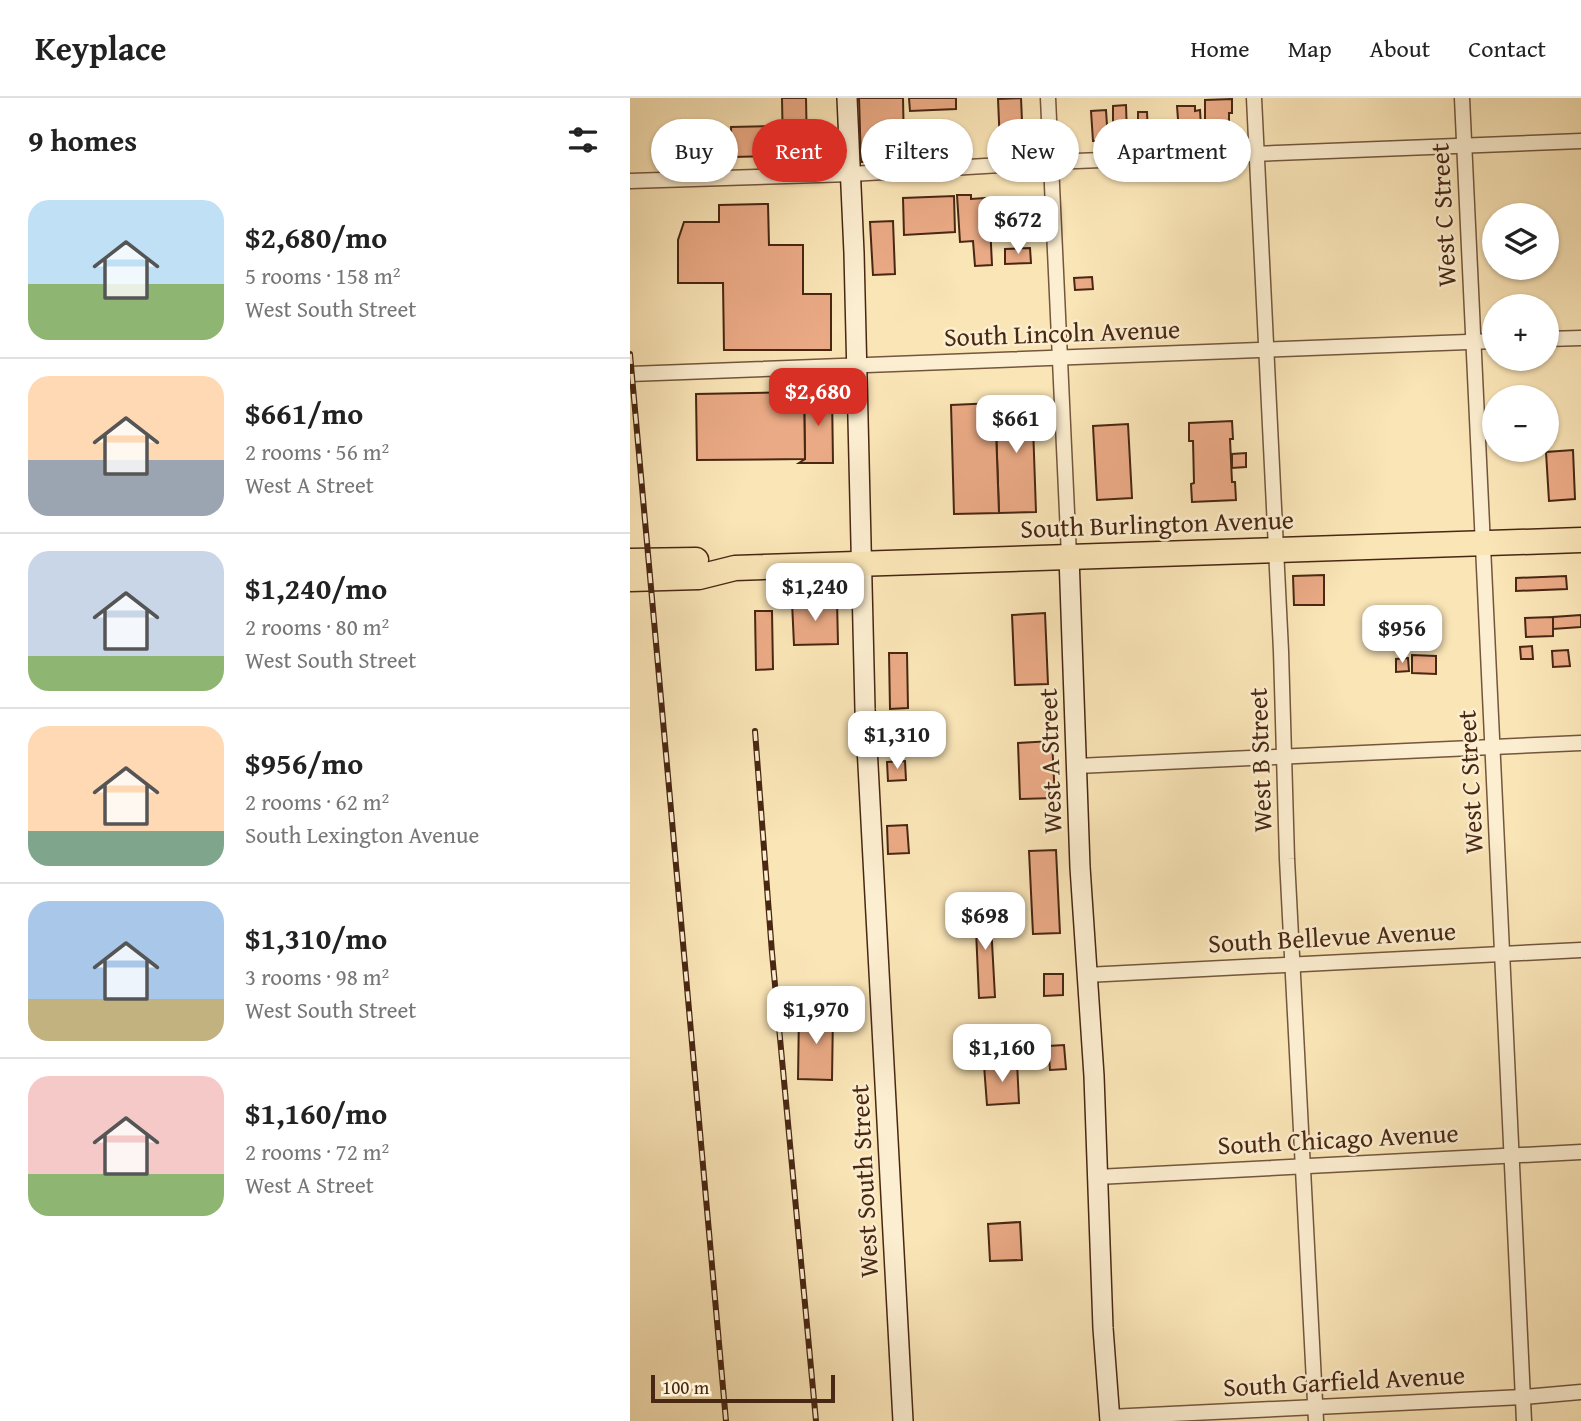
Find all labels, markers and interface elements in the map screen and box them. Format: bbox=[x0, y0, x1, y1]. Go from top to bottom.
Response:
text: Keyplace bbox=[35, 24, 166, 72]
text: Home bbox=[1191, 31, 1250, 66]
text: Map bbox=[1288, 31, 1332, 66]
text: About bbox=[1370, 31, 1430, 66]
text: Contact bbox=[1468, 31, 1546, 66]
text: 9 homes bbox=[28, 118, 137, 162]
chip: Buy bbox=[651, 119, 738, 182]
chip: Rent bbox=[752, 119, 847, 182]
chip: Filters bbox=[861, 119, 973, 182]
chip: New bbox=[987, 119, 1079, 182]
chip: Apartment bbox=[1093, 119, 1251, 182]
icon: filters bbox=[564, 121, 602, 159]
street label: West C Street bbox=[1419, 142, 1466, 288]
pin: $672 bbox=[977, 197, 1059, 256]
text: $672 bbox=[994, 202, 1042, 235]
map controls bbox=[1482, 203, 1559, 462]
button: layers bbox=[1482, 203, 1559, 280]
text: $2,680/mo bbox=[245, 215, 387, 259]
icon: home bbox=[84, 228, 168, 312]
text: 5 rooms · 158 m² bbox=[245, 259, 400, 292]
text: West South Street bbox=[245, 292, 416, 325]
button: + bbox=[1482, 294, 1559, 371]
street label: South Lincoln Avenue bbox=[943, 309, 1181, 356]
pin: $2,680 bbox=[761, 368, 875, 428]
text: $2,680 bbox=[785, 374, 851, 407]
button: − bbox=[1482, 385, 1559, 462]
text: $661/mo bbox=[245, 391, 363, 435]
pin: $661 bbox=[975, 396, 1057, 455]
text: $661 bbox=[992, 401, 1040, 434]
icon: home bbox=[84, 404, 168, 488]
text: 2 rooms · 56 m² bbox=[245, 435, 389, 468]
text: West A Street bbox=[245, 468, 374, 501]
street label: South Burlington Avenue bbox=[1019, 499, 1295, 548]
pin: $1,240 bbox=[758, 564, 872, 623]
text: $1,240/mo bbox=[245, 566, 387, 610]
text: $1,240 bbox=[782, 569, 848, 602]
icon: home bbox=[84, 579, 168, 663]
pin: $956 bbox=[1361, 606, 1443, 665]
text: 2 rooms · 80 m² bbox=[245, 610, 389, 643]
text: $956 bbox=[1378, 611, 1426, 644]
text: West South Street bbox=[245, 643, 416, 676]
street label: West A Street bbox=[1027, 687, 1072, 835]
street label: West B Street bbox=[1237, 687, 1282, 833]
street label: West C Street bbox=[1446, 709, 1493, 855]
pin: $1,310 bbox=[840, 712, 954, 771]
text: $1,310 bbox=[864, 717, 930, 750]
text: $956/mo bbox=[245, 741, 363, 785]
icon: home bbox=[84, 754, 168, 838]
text: 2 rooms · 62 m² bbox=[245, 785, 389, 818]
text: South Lexington Avenue bbox=[245, 818, 479, 851]
pin: $698 bbox=[944, 892, 1026, 952]
text: $698 bbox=[961, 898, 1009, 931]
street label: South Bellevue Avenue bbox=[1207, 911, 1457, 962]
text: $1,310/mo bbox=[245, 916, 387, 960]
icon: home bbox=[84, 929, 168, 1013]
text: 3 rooms · 98 m² bbox=[245, 960, 389, 993]
pin: $1,970 bbox=[759, 986, 873, 1046]
text: $1,970 bbox=[783, 992, 849, 1025]
text: West South Street bbox=[245, 993, 416, 1026]
pin: $1,160 bbox=[945, 1024, 1059, 1084]
text: $1,160 bbox=[969, 1030, 1035, 1063]
street label: West South Street bbox=[839, 1083, 888, 1279]
text: $1,160/mo bbox=[245, 1091, 387, 1135]
icon: home bbox=[84, 1104, 168, 1188]
street label: South Chicago Avenue bbox=[1217, 1113, 1459, 1164]
text: 2 rooms · 72 m² bbox=[245, 1135, 389, 1168]
text: West A Street bbox=[245, 1168, 374, 1201]
street label: South Garfield Avenue bbox=[1222, 1355, 1466, 1406]
scale bar bbox=[651, 1372, 835, 1404]
text: 100 m bbox=[662, 1373, 709, 1401]

